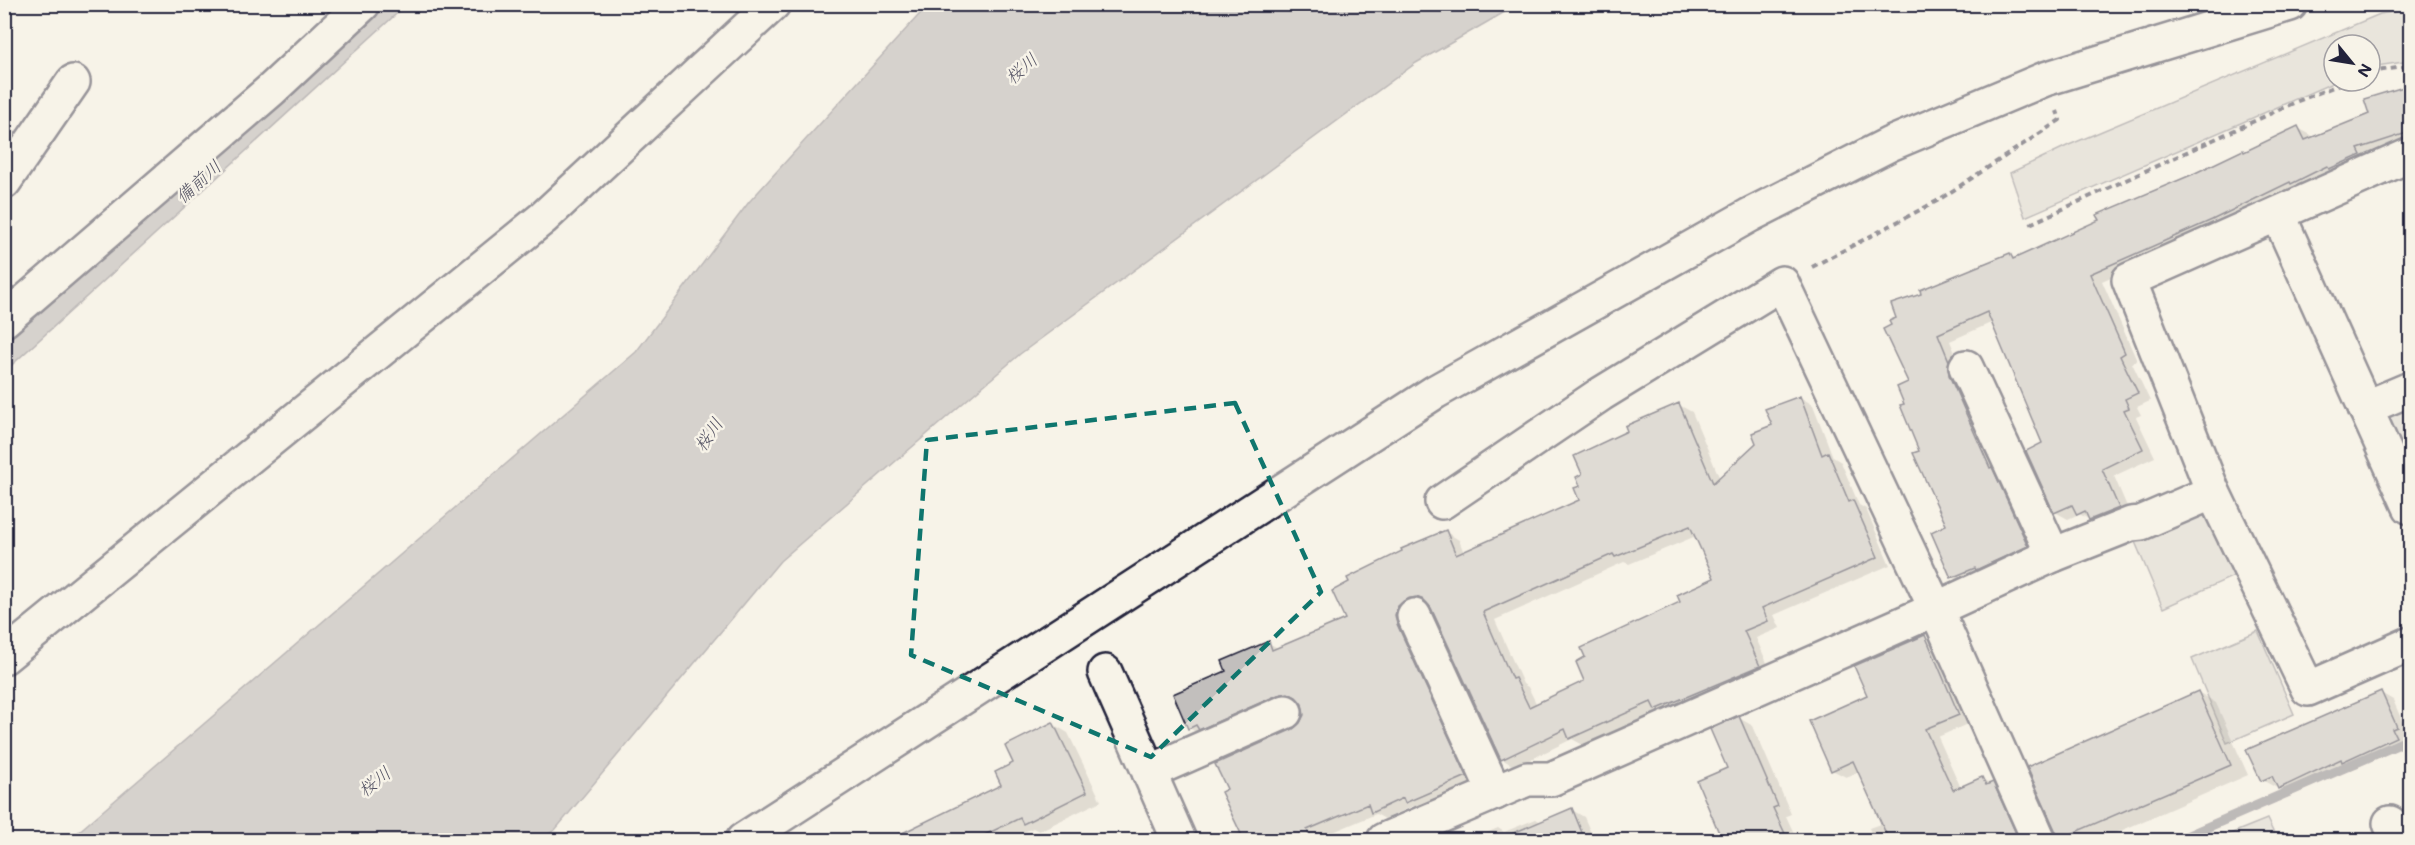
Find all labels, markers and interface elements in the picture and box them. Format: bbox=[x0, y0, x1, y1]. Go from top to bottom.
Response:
north arrow bbox=[2322, 33, 2382, 93]
water label: 桜川 bbox=[1000, 47, 1042, 89]
text: N bbox=[2353, 60, 2378, 81]
water label: 備前川 bbox=[170, 154, 226, 208]
water label: 桜川 bbox=[688, 412, 728, 456]
water label: 桜川 bbox=[352, 760, 396, 802]

